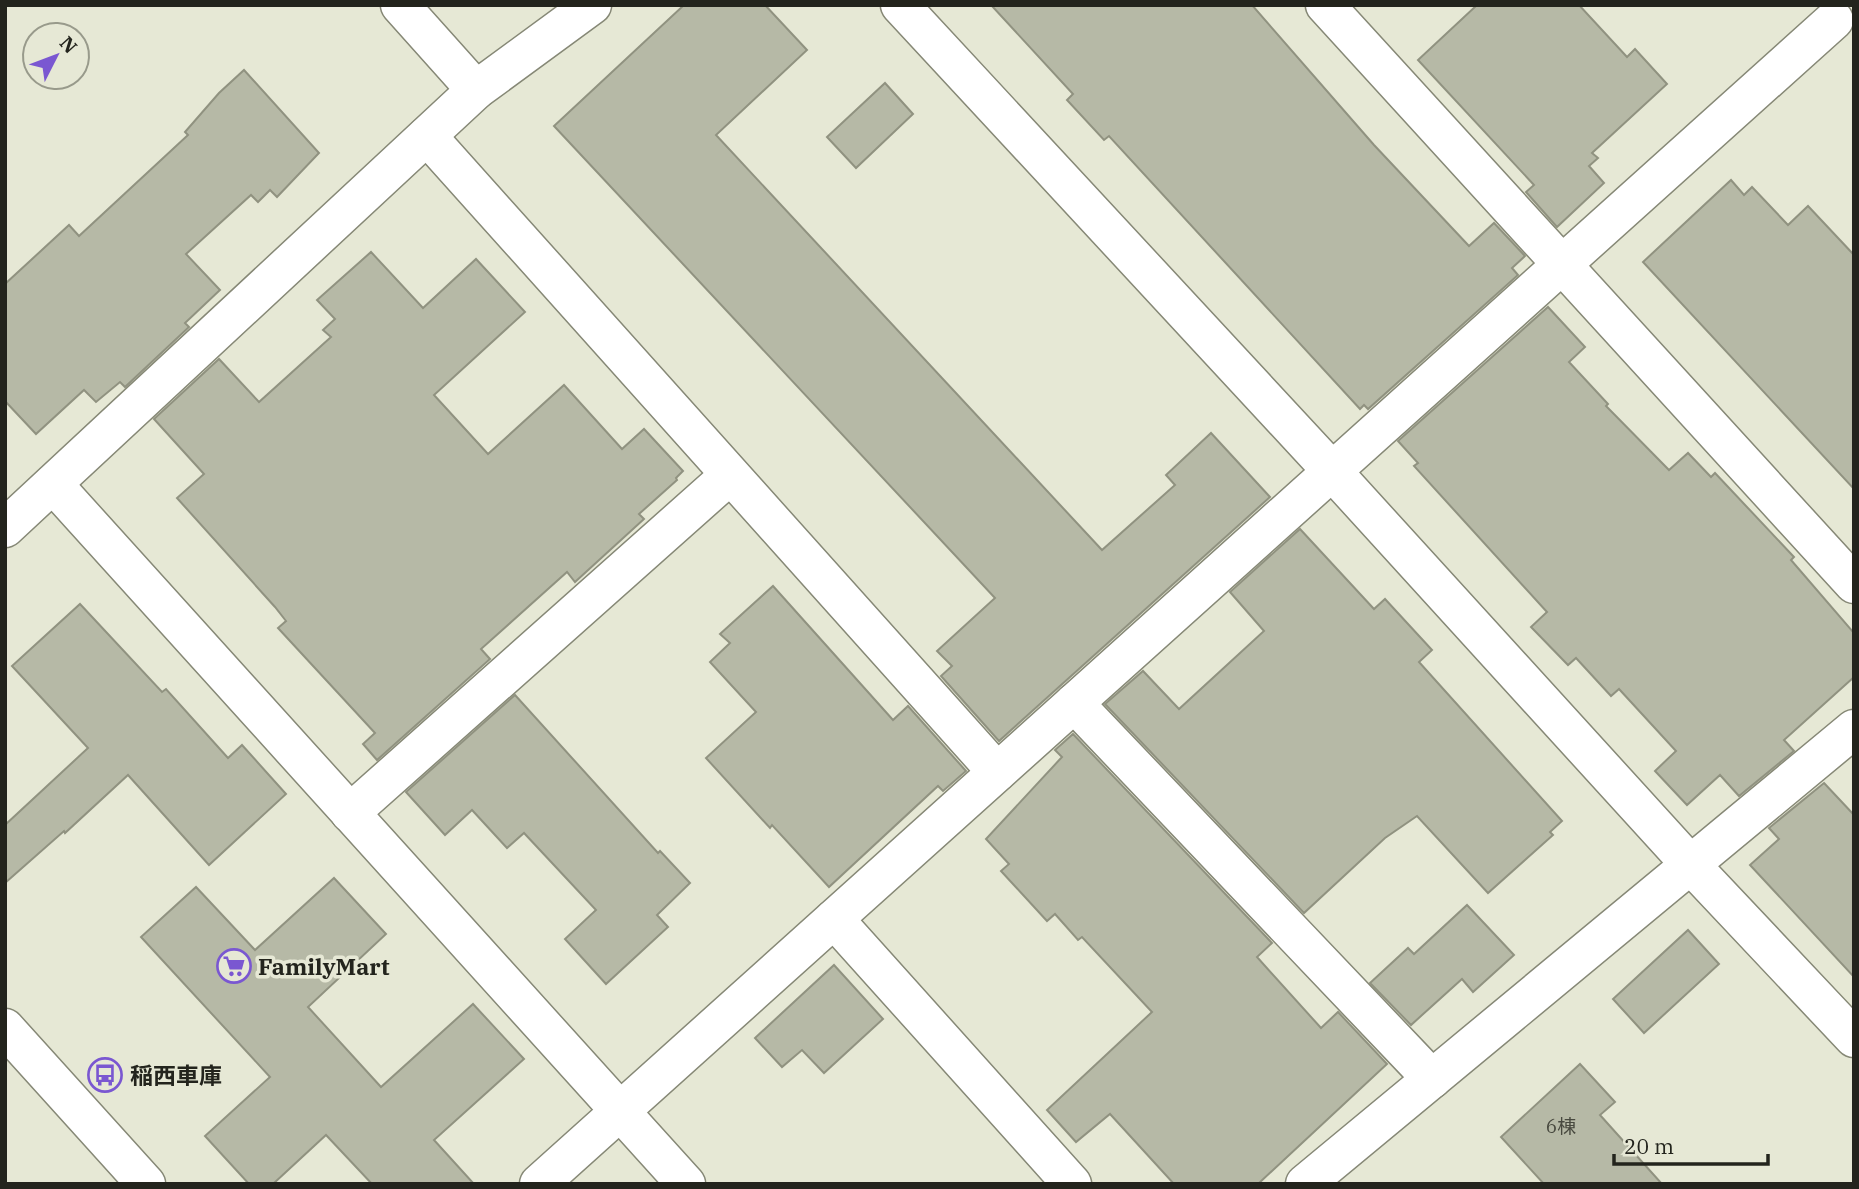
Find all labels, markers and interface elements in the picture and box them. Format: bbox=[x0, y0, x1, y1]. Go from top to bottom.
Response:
north arrow bbox=[21, 21, 91, 91]
text: N bbox=[55, 31, 83, 58]
supermarket icon: FamilyMart bbox=[215, 947, 253, 985]
place label: FamilyMart bbox=[258, 951, 390, 981]
bus stop icon: 稲西車庫 bbox=[86, 1056, 124, 1094]
place label: 稲西車庫 bbox=[130, 1060, 222, 1090]
house number: 6棟 bbox=[1546, 1114, 1576, 1138]
scale bar bbox=[1614, 1122, 1768, 1166]
text: 20 m bbox=[1624, 1132, 1674, 1160]

